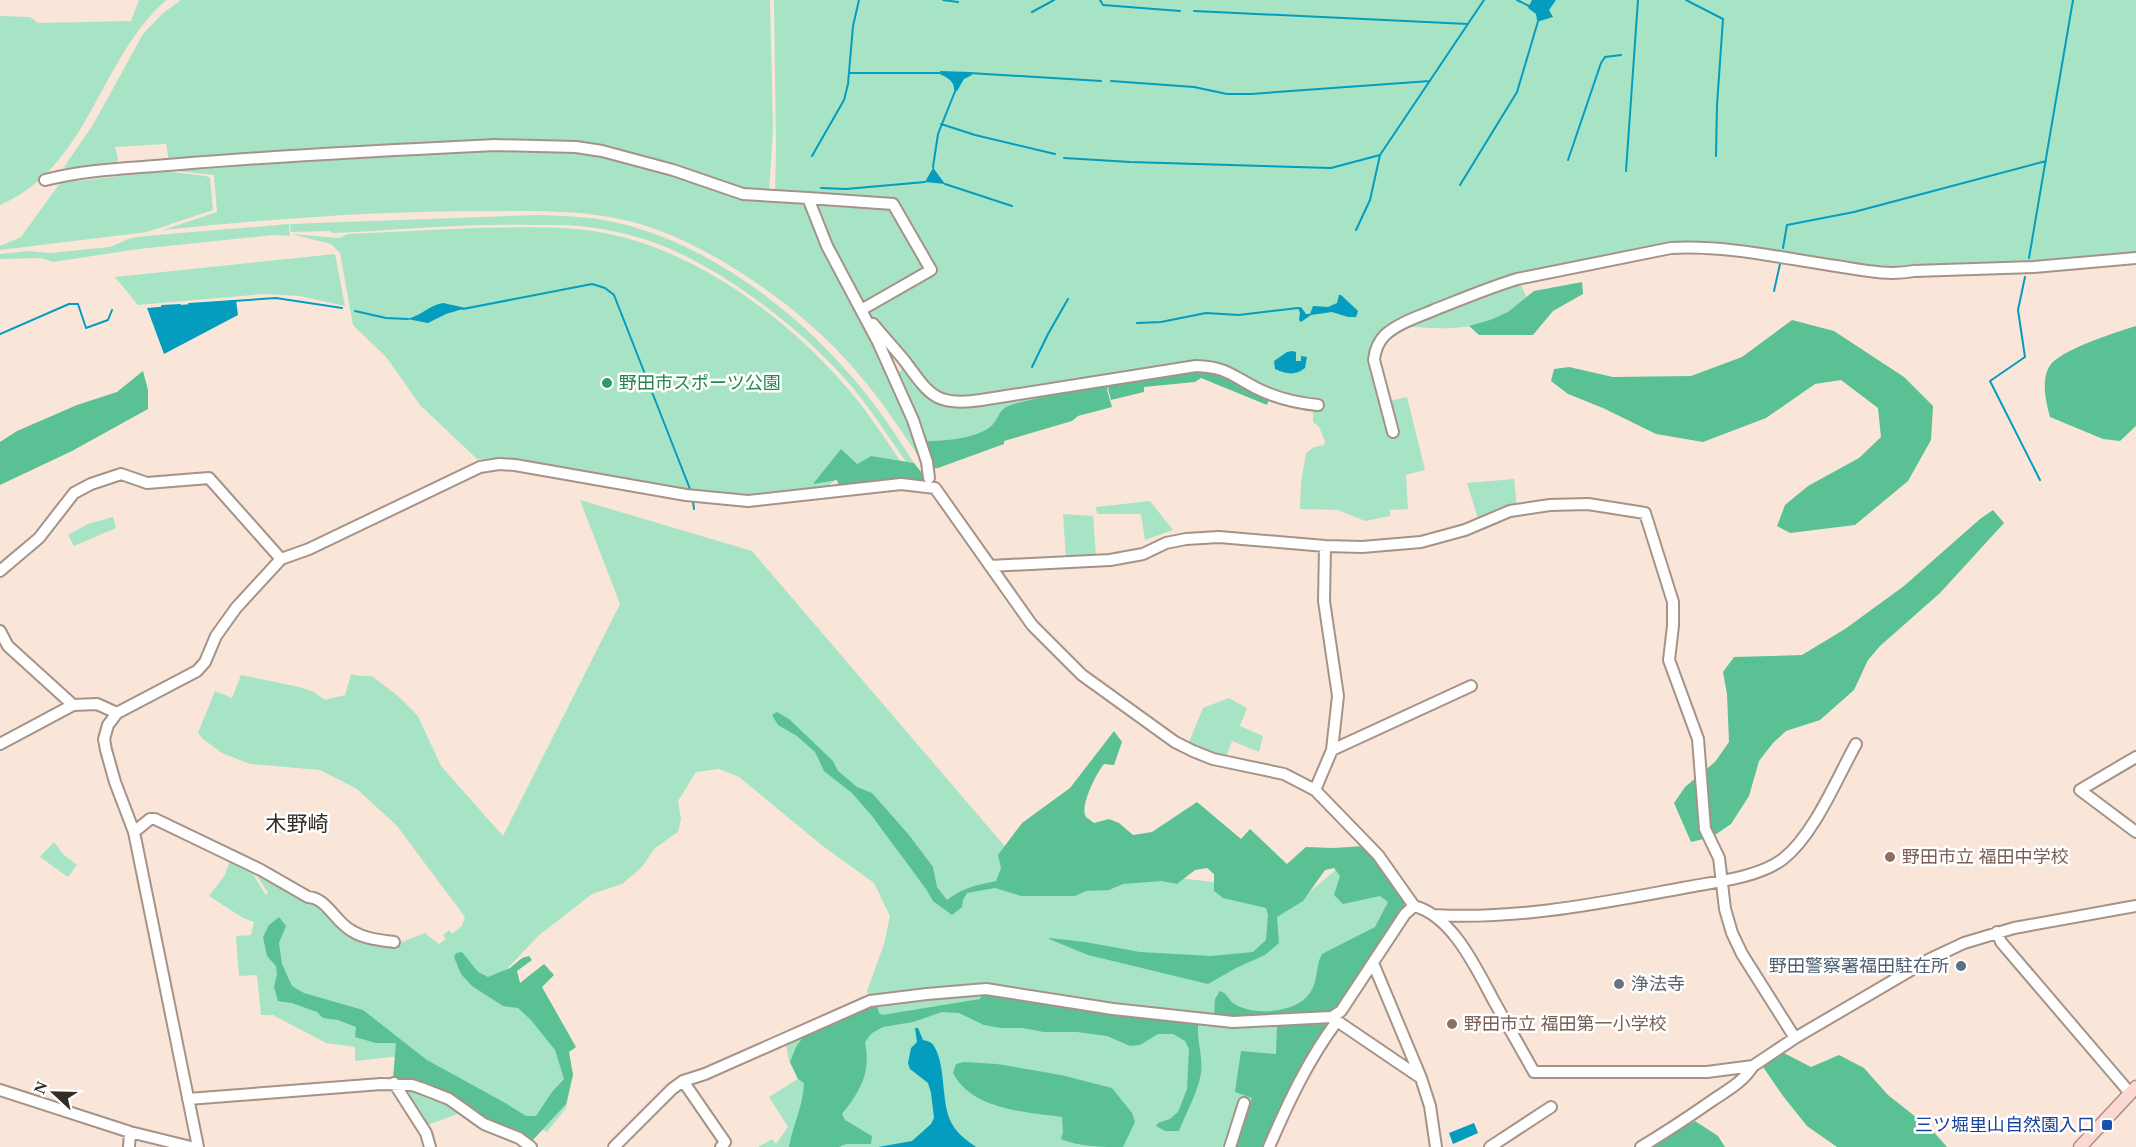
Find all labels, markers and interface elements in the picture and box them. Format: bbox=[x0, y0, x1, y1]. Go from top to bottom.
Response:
place label: 野田市スポーツ公園 bbox=[619, 373, 781, 393]
marker: 野田市スポーツ公園 bbox=[600, 376, 614, 390]
district label: 木野崎 bbox=[266, 812, 329, 836]
place label: 野田市立 福田中学校 bbox=[1902, 847, 2069, 867]
marker: 野田市立 福田中学校 bbox=[1883, 850, 1897, 864]
place label: 野田警察署福田駐在所 bbox=[1769, 956, 1949, 976]
marker: 野田警察署福田駐在所 bbox=[1954, 959, 1968, 973]
place label: 浄法寺 bbox=[1631, 974, 1685, 994]
marker: 浄法寺 bbox=[1612, 977, 1626, 991]
place label: 野田市立 福田第一小学校 bbox=[1464, 1014, 1667, 1034]
marker: 野田市立 福田第一小学校 bbox=[1445, 1017, 1459, 1031]
north arrow bbox=[24, 1063, 84, 1123]
text: N bbox=[31, 1079, 51, 1096]
place label: 三ツ堀里山自然園入口 bbox=[1915, 1115, 2095, 1135]
marker: 三ツ堀里山自然園入口 bbox=[2100, 1118, 2114, 1132]

